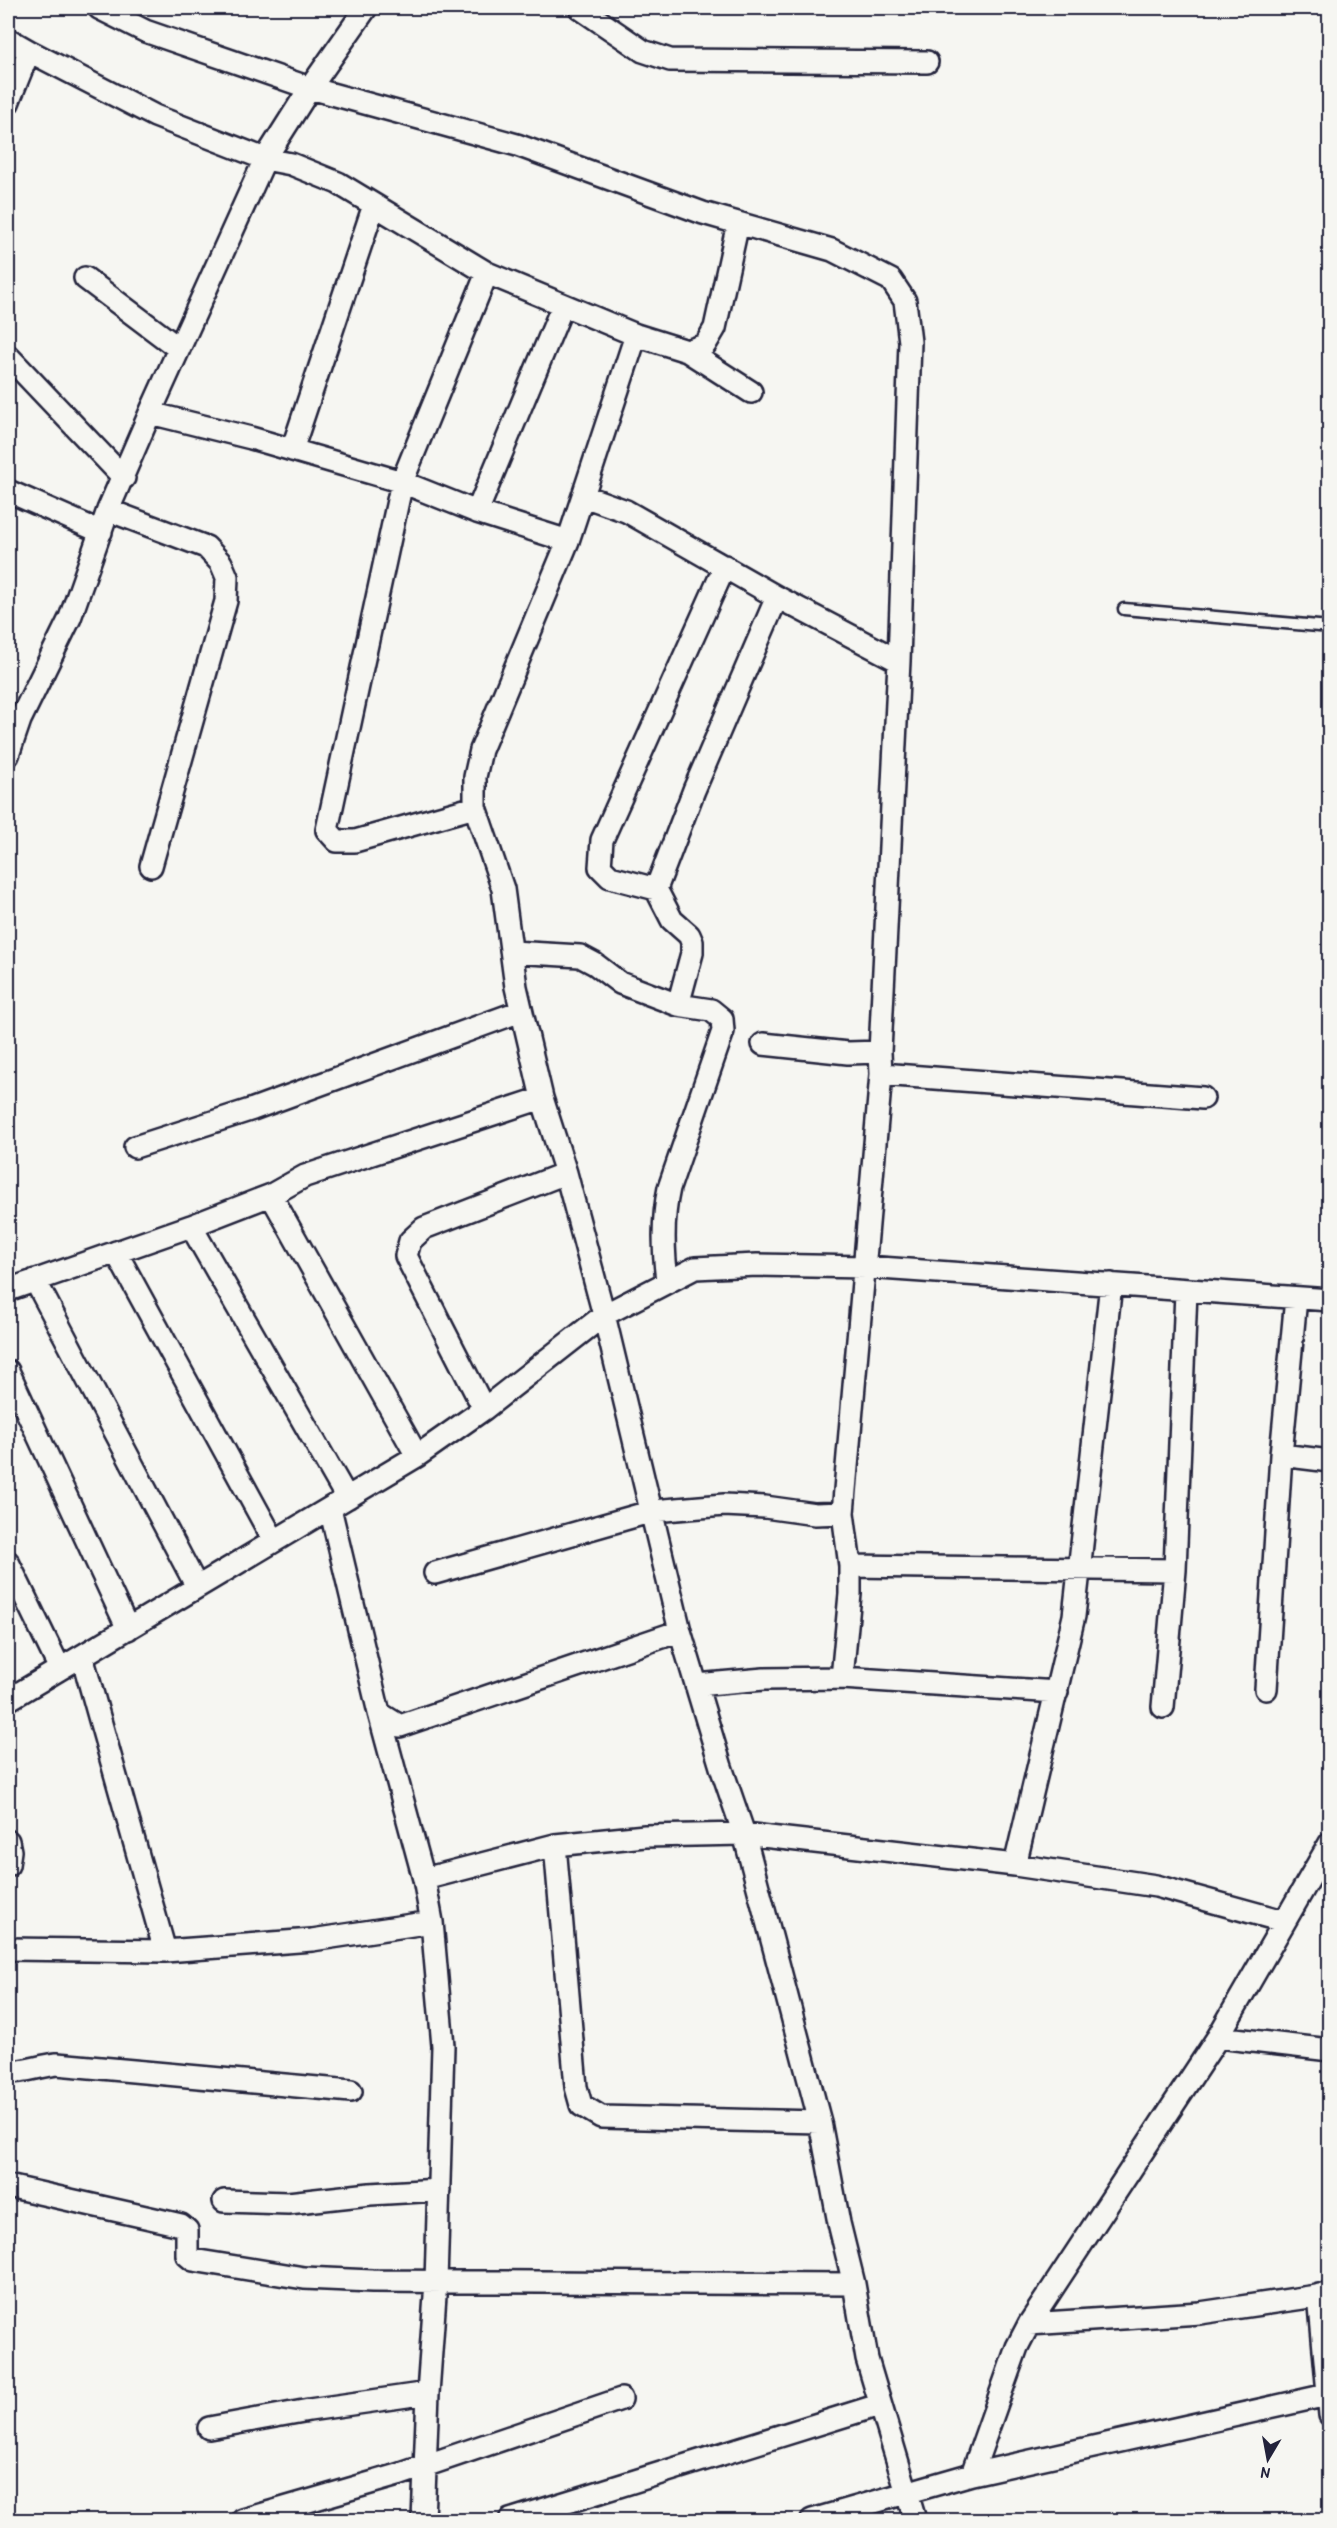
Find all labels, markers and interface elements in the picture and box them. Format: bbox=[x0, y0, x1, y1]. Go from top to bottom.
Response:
north arrow bbox=[1238, 2429, 1298, 2489]
text: N bbox=[1259, 2462, 1271, 2485]

